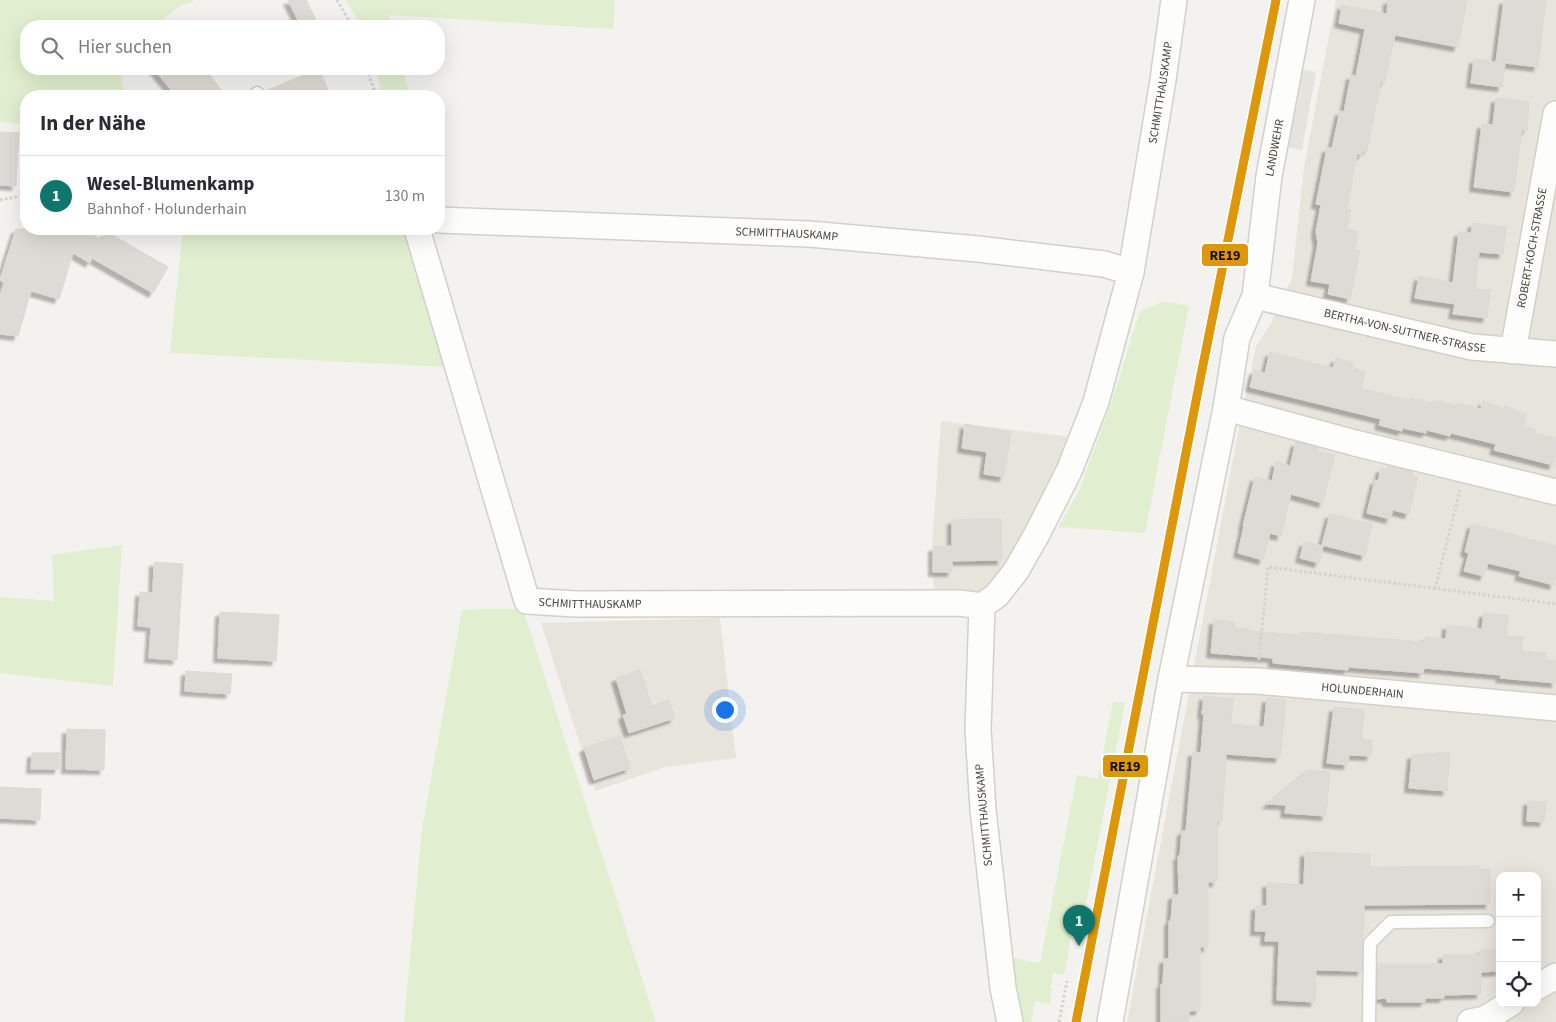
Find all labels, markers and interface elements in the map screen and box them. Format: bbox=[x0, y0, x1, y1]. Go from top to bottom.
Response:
search box bbox=[20, 20, 445, 75]
icon: search bbox=[38, 34, 66, 62]
text: Hier suchen bbox=[78, 34, 172, 61]
street label: SCHMITTHAUSKAMP bbox=[1144, 40, 1177, 145]
text: In der Nähe bbox=[40, 108, 146, 138]
street label: LANDWEHR bbox=[1261, 118, 1288, 178]
text: Wesel-Blumenkamp bbox=[87, 171, 254, 198]
text: 1 bbox=[52, 185, 60, 207]
text: 130 m bbox=[385, 185, 425, 207]
street label: ROBERT-KOCH-STRASSE bbox=[1512, 186, 1551, 309]
text: Bahnhof · Holunderhain bbox=[87, 198, 247, 220]
street label: SCHMITTHAUSKAMP bbox=[735, 223, 839, 245]
line badge: RE19 bbox=[1201, 243, 1249, 267]
text: RE19 bbox=[1209, 246, 1241, 266]
street label: BERTHA-VON-SUTTNER-STRASSE bbox=[1322, 304, 1487, 357]
street label: SCHMITTHAUSKAMP bbox=[538, 593, 642, 613]
street label: HOLUNDERHAIN bbox=[1321, 678, 1404, 703]
your location bbox=[712, 697, 738, 723]
line badge: RE19 bbox=[1102, 754, 1149, 778]
text: RE19 bbox=[1109, 757, 1141, 777]
street label: SCHMITTHAUSKAMP bbox=[971, 763, 997, 867]
map controls bbox=[1496, 872, 1541, 1007]
button: + bbox=[1496, 872, 1541, 917]
pin: 1 bbox=[1063, 905, 1095, 946]
button: − bbox=[1496, 917, 1541, 962]
button: locate bbox=[1496, 962, 1541, 1007]

